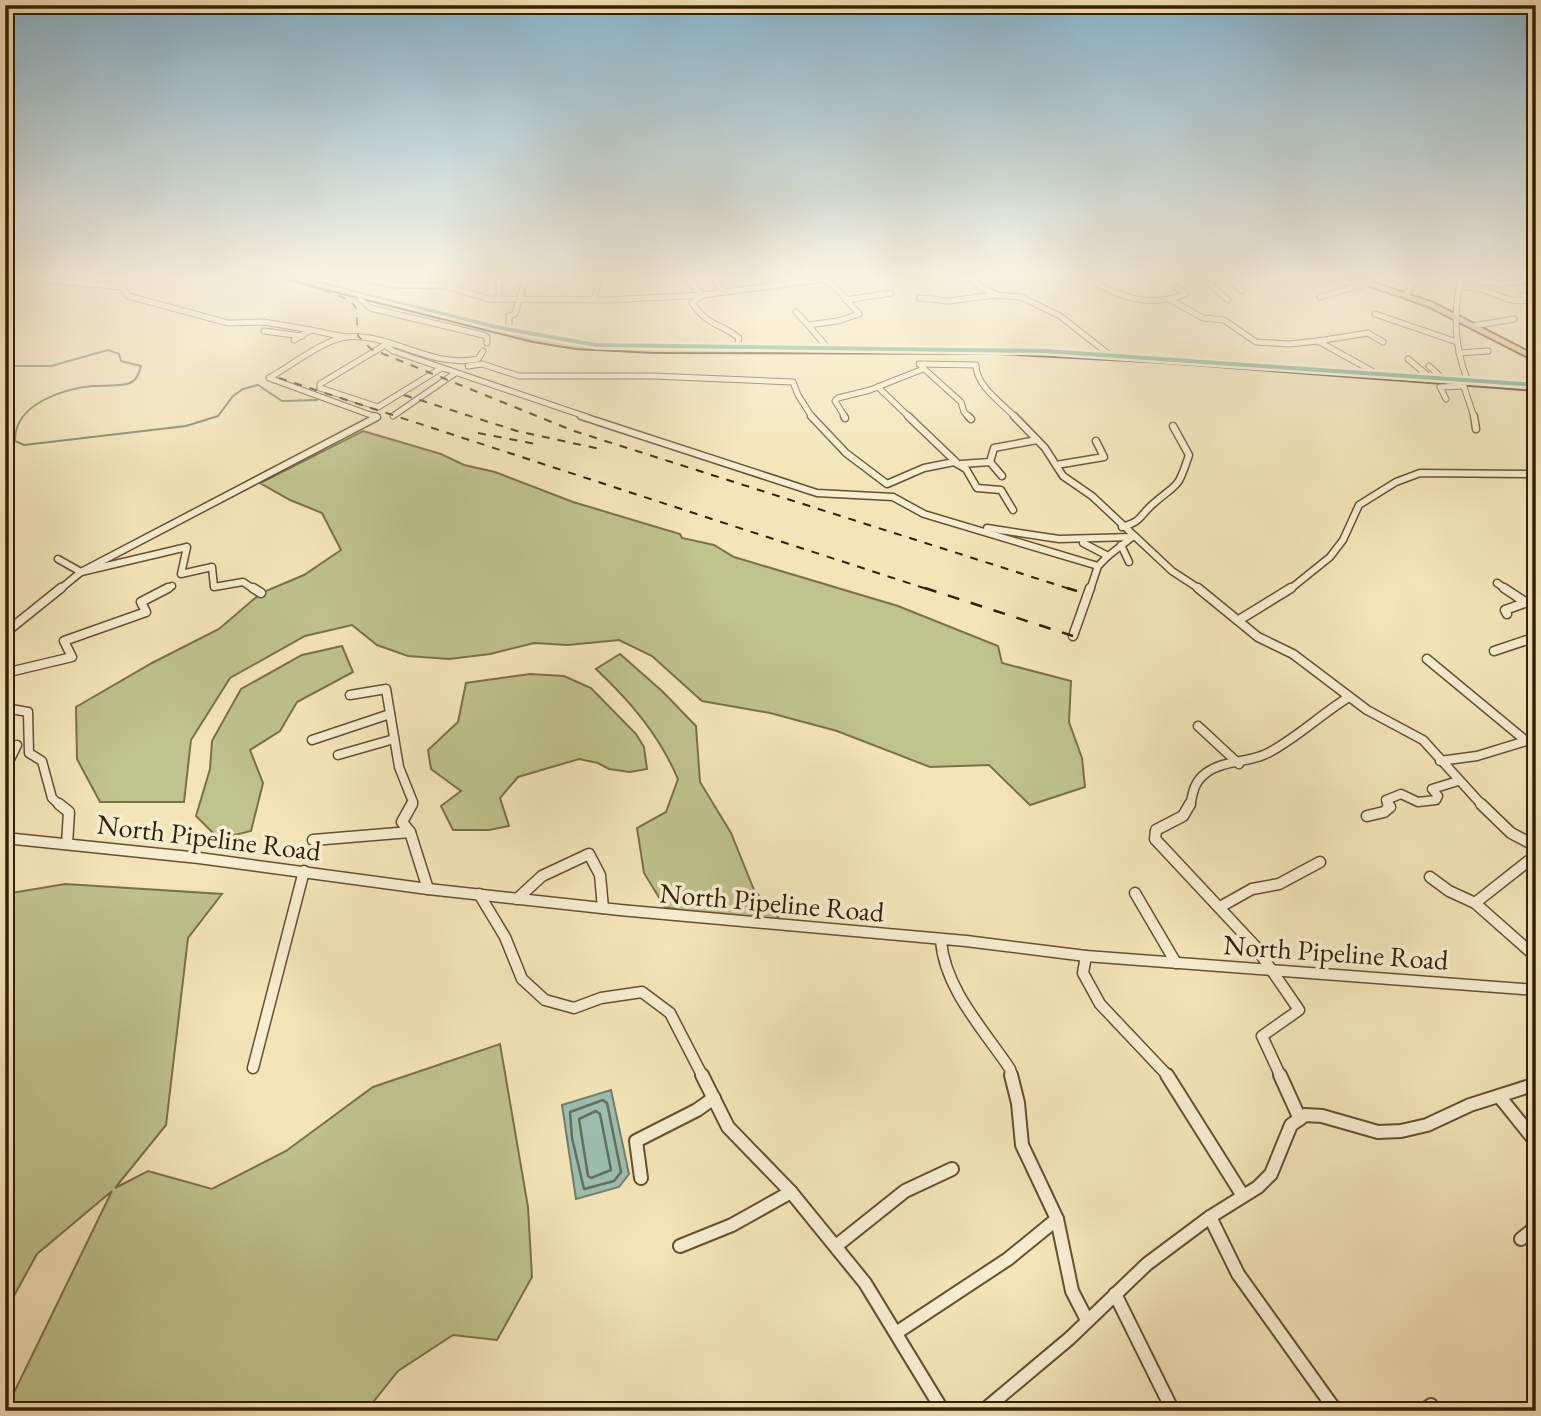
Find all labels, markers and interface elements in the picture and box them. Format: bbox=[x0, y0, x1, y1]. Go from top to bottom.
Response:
street label: North Pipeline Road bbox=[95, 805, 324, 869]
street label: North Pipeline Road bbox=[658, 874, 887, 930]
street label: North Pipeline Road bbox=[1222, 926, 1451, 978]

